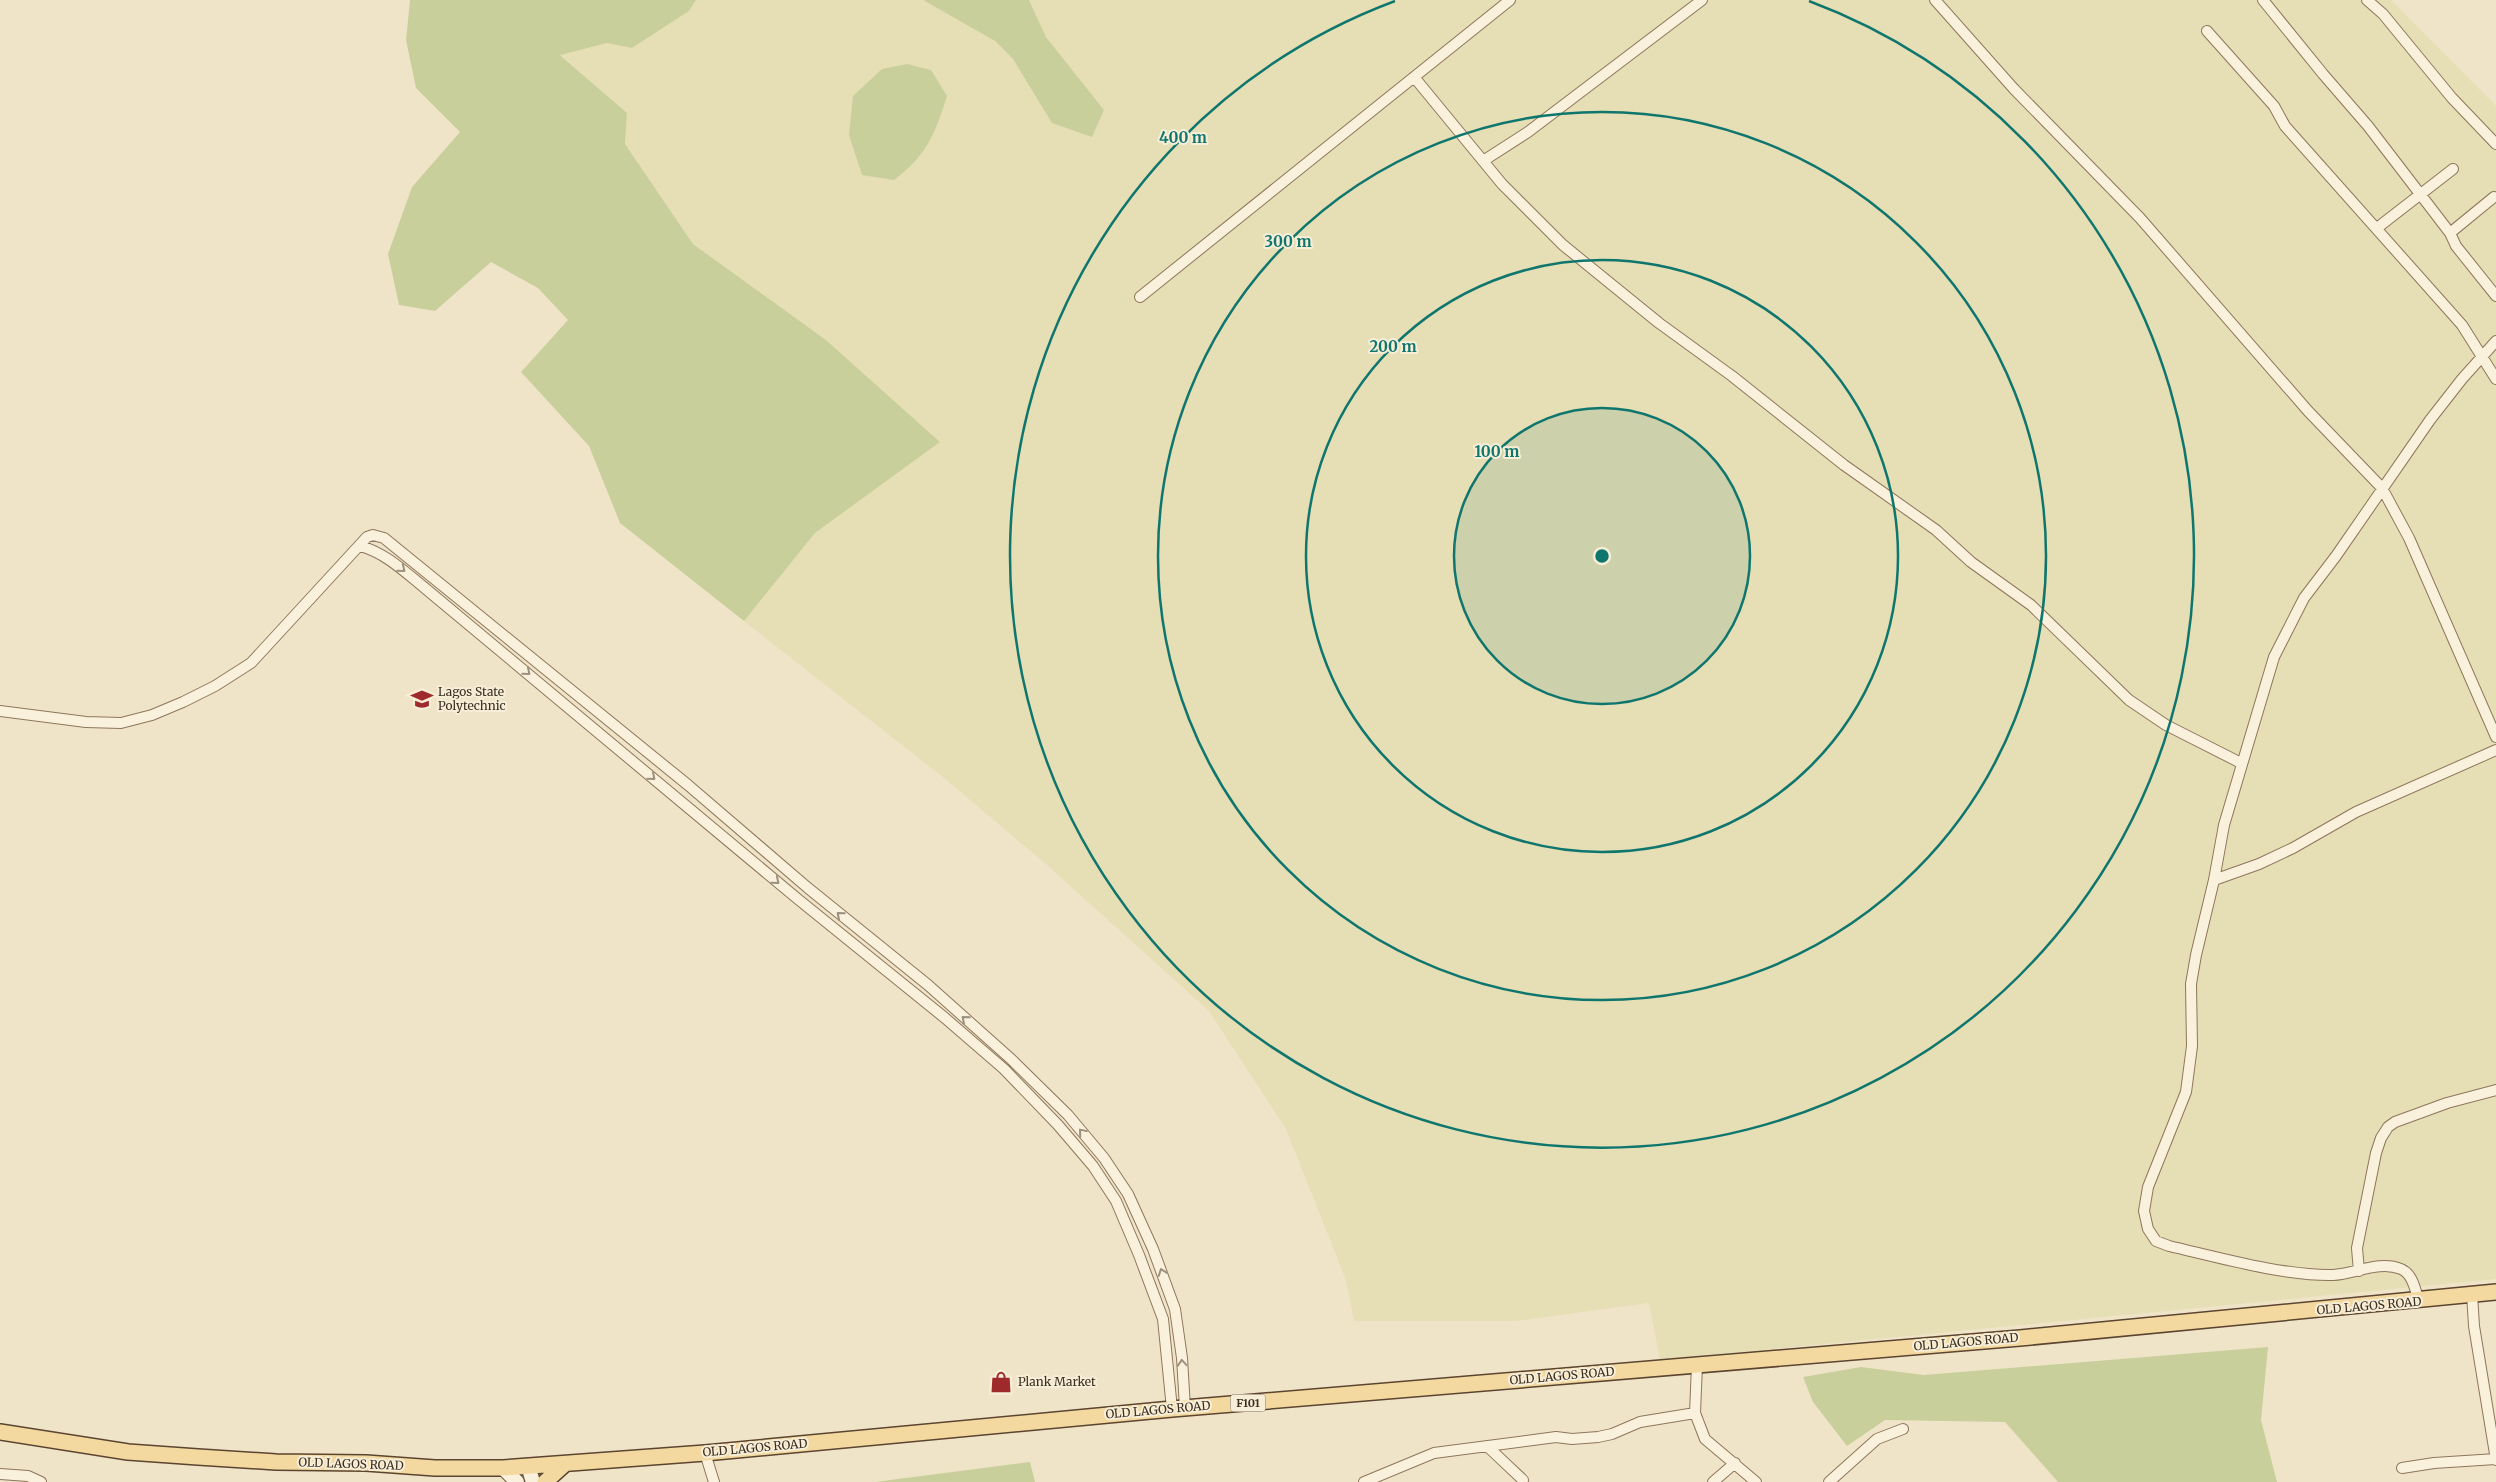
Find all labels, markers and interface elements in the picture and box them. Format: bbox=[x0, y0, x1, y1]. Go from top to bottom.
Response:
text: 400 m bbox=[1159, 128, 1207, 147]
text: 300 m bbox=[1264, 232, 1312, 251]
text: 200 m bbox=[1369, 337, 1417, 356]
text: 100 m bbox=[1475, 442, 1519, 461]
centre of rings bbox=[1593, 547, 1611, 565]
one-way arrow bbox=[396, 564, 405, 572]
one-way arrow bbox=[521, 667, 530, 675]
place label: Lagos State Polytechnic bbox=[438, 684, 506, 713]
school or university icon: Lagos State Polytechnic bbox=[409, 686, 435, 712]
one-way arrow bbox=[646, 771, 655, 780]
one-way arrow bbox=[771, 875, 780, 884]
one-way arrow bbox=[837, 912, 846, 921]
one-way arrow bbox=[962, 1016, 971, 1025]
one-way arrow bbox=[1079, 1128, 1088, 1137]
one-way arrow bbox=[1158, 1268, 1168, 1277]
street label: OLD LAGOS ROAD bbox=[2316, 1293, 2422, 1318]
street label: OLD LAGOS ROAD bbox=[1913, 1329, 2019, 1354]
one-way arrow bbox=[1177, 1359, 1188, 1367]
street label: OLD LAGOS ROAD bbox=[1509, 1363, 1615, 1388]
shop icon: Plank Market bbox=[988, 1369, 1014, 1395]
place label: Plank Market bbox=[1018, 1374, 1096, 1389]
road number: F101 bbox=[1230, 1395, 1266, 1412]
street label: OLD LAGOS ROAD bbox=[1105, 1397, 1211, 1422]
street label: OLD LAGOS ROAD bbox=[702, 1435, 808, 1460]
street label: OLD LAGOS ROAD bbox=[298, 1454, 404, 1473]

